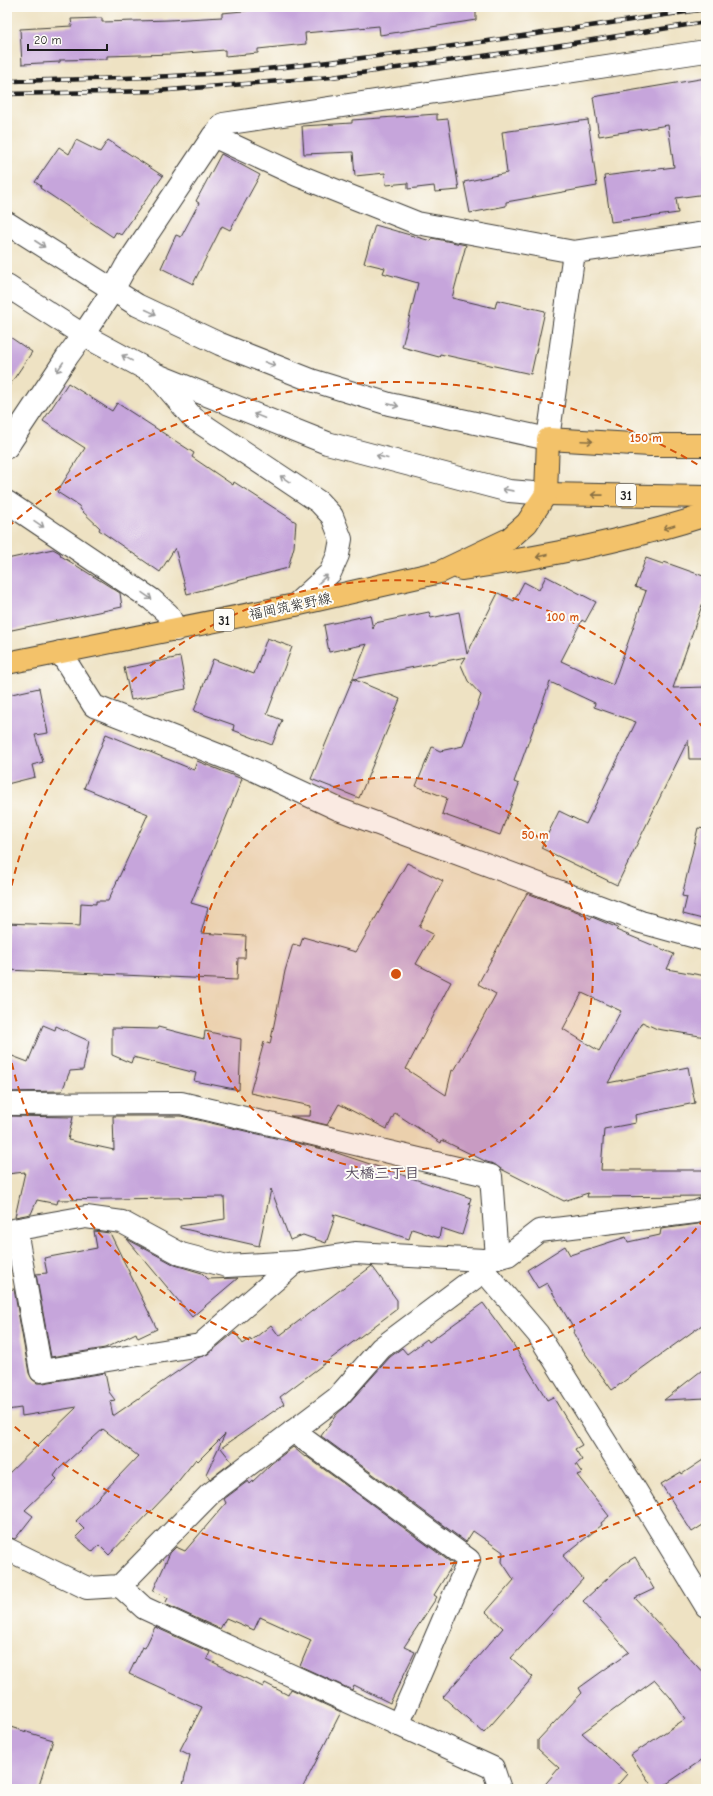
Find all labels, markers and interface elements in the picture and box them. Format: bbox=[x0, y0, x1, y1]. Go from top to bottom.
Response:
scale bar bbox=[28, 26, 107, 52]
text: 20 m bbox=[34, 33, 62, 47]
one-way arrow bbox=[34, 240, 45, 248]
one-way arrow bbox=[144, 309, 156, 316]
one-way arrow bbox=[121, 354, 133, 362]
one-way arrow bbox=[263, 360, 275, 368]
one-way arrow bbox=[56, 361, 64, 372]
one-way arrow bbox=[386, 402, 399, 409]
one-way arrow bbox=[253, 411, 265, 419]
text: 150 m bbox=[630, 431, 662, 445]
one-way arrow bbox=[580, 438, 593, 445]
one-way arrow bbox=[375, 453, 388, 461]
one-way arrow bbox=[279, 475, 290, 483]
road number: 31 bbox=[616, 484, 636, 506]
one-way arrow bbox=[501, 485, 514, 493]
one-way arrow bbox=[591, 491, 604, 499]
one-way arrow bbox=[34, 520, 45, 528]
one-way arrow bbox=[663, 524, 676, 531]
one-way arrow bbox=[536, 553, 549, 561]
one-way arrow bbox=[318, 575, 328, 584]
street label: 福岡筑紫野線 bbox=[247, 589, 333, 624]
one-way arrow bbox=[141, 592, 152, 601]
road number: 31 bbox=[214, 609, 234, 631]
text: 100 m bbox=[547, 610, 579, 624]
text: 50 m bbox=[521, 828, 549, 842]
centre of rings bbox=[389, 967, 403, 981]
district label: 大橋三丁目 bbox=[344, 1164, 420, 1182]

